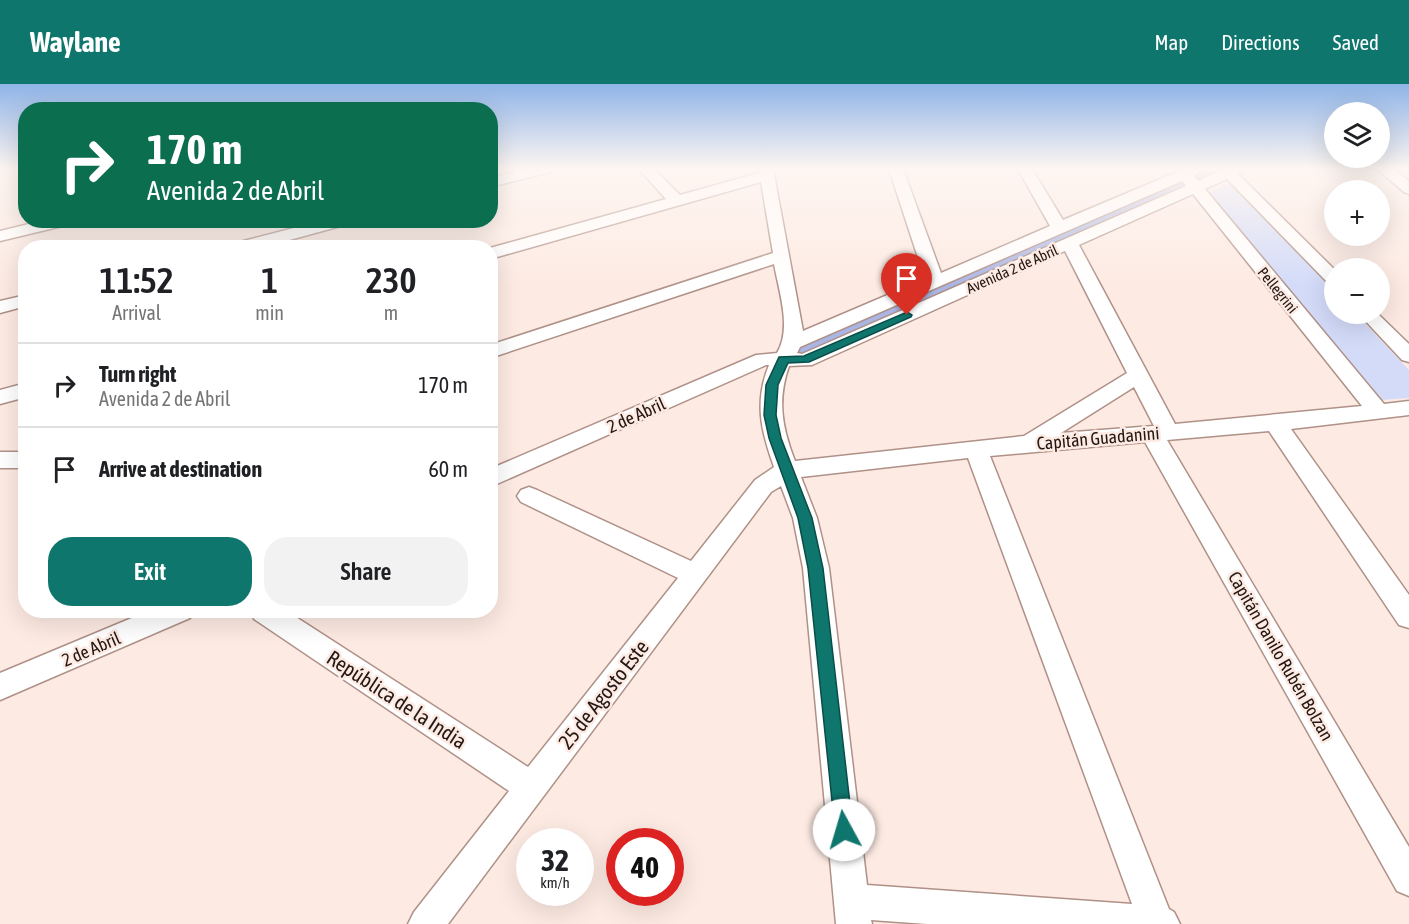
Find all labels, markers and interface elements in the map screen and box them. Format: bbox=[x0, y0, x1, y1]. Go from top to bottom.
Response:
text: Waylane bbox=[30, 26, 121, 58]
text: Map bbox=[1154, 30, 1188, 54]
text: Directions bbox=[1221, 30, 1300, 54]
text: Saved bbox=[1333, 30, 1379, 54]
map controls bbox=[1324, 102, 1390, 324]
button: layers bbox=[1324, 102, 1390, 168]
text: 170 m bbox=[147, 125, 242, 173]
icon: right bbox=[48, 126, 126, 204]
text: Avenida 2 de Abril bbox=[147, 175, 324, 206]
button: + bbox=[1324, 180, 1390, 246]
street label: Avenida 2 de Abril bbox=[964, 241, 1060, 297]
pin bbox=[881, 253, 932, 315]
button: − bbox=[1324, 258, 1390, 324]
text: 11:52 bbox=[100, 259, 174, 301]
text: 1 bbox=[261, 259, 278, 301]
text: 230 bbox=[366, 259, 416, 301]
icon: arrive bbox=[890, 262, 923, 295]
street label: Pellegrini bbox=[1255, 264, 1301, 316]
text: Arrival bbox=[112, 301, 161, 324]
text: min bbox=[255, 301, 284, 324]
text: m bbox=[384, 301, 398, 324]
text: Turn right bbox=[99, 361, 176, 387]
icon: right bbox=[48, 369, 81, 402]
text: 170 m bbox=[418, 372, 468, 398]
text: Avenida 2 de Abril bbox=[99, 387, 230, 410]
street label: 2 de Abril bbox=[604, 393, 669, 437]
street label: Capitán Guadanini bbox=[1036, 422, 1160, 454]
icon: arrive bbox=[48, 453, 81, 486]
text: Arrive at destination bbox=[99, 456, 262, 482]
text: 60 m bbox=[428, 456, 468, 482]
button: Exit bbox=[48, 537, 252, 606]
button: Share bbox=[264, 537, 468, 606]
street label: Capitán Danilo Rubén Bolzan bbox=[1224, 568, 1338, 744]
street label: 2 de Abril bbox=[59, 627, 124, 671]
street label: 25 de Agosto Este bbox=[553, 635, 653, 753]
street label: República de la India bbox=[323, 645, 471, 753]
position arrow bbox=[812, 798, 876, 862]
speed limit sign: 40 bbox=[606, 828, 684, 906]
text: 32 bbox=[541, 843, 569, 877]
text: km/h bbox=[540, 874, 570, 891]

